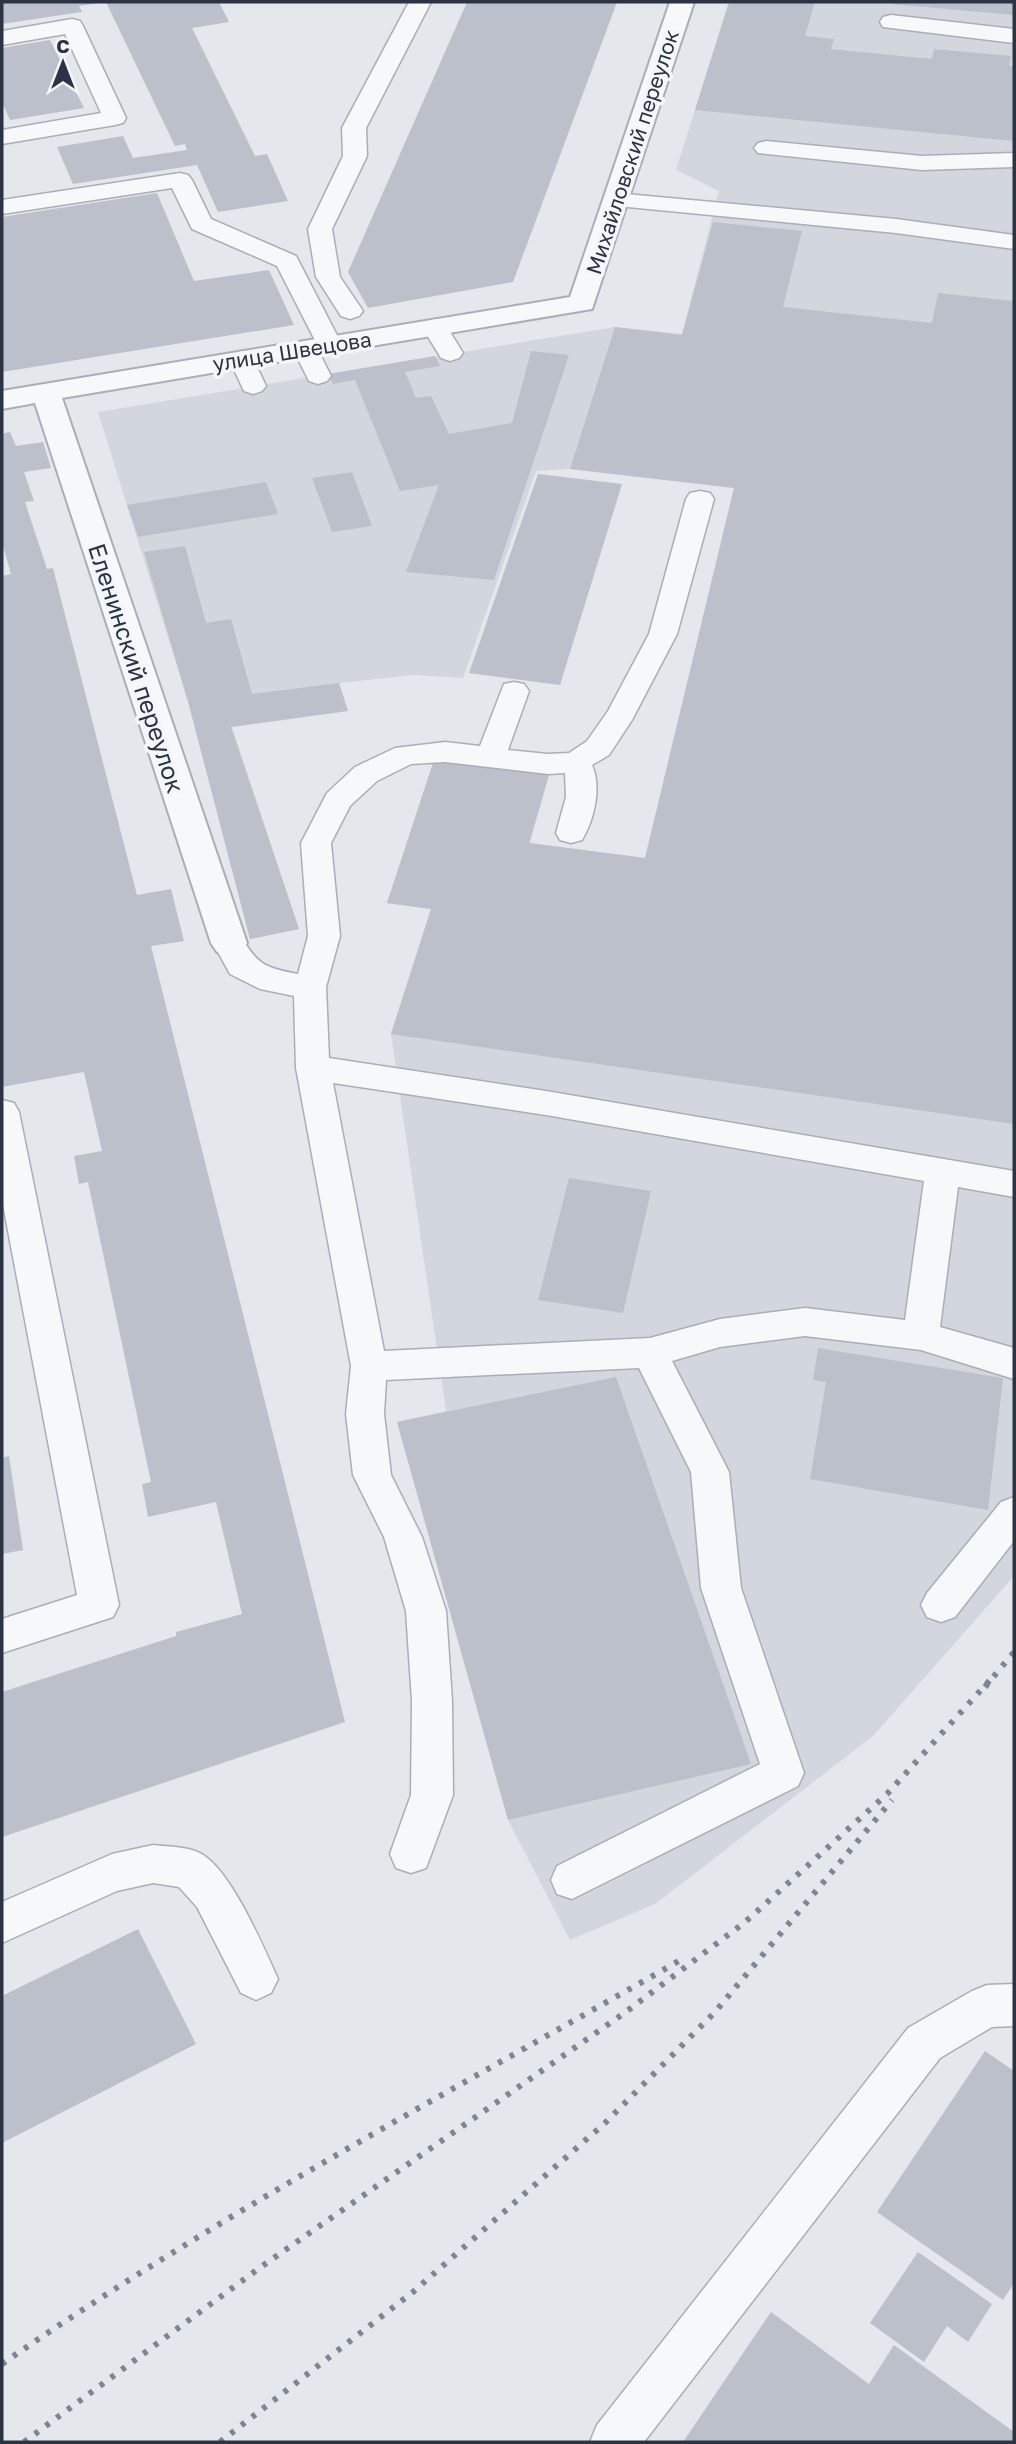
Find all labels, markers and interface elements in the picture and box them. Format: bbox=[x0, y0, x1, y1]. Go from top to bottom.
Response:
street label: Михайловский переулок bbox=[580, 26, 684, 278]
north arrow bbox=[28, 28, 98, 98]
text: С bbox=[56, 34, 70, 57]
street label: улица Швецова bbox=[211, 326, 373, 376]
street label: Еленинский переулок bbox=[83, 540, 191, 797]

